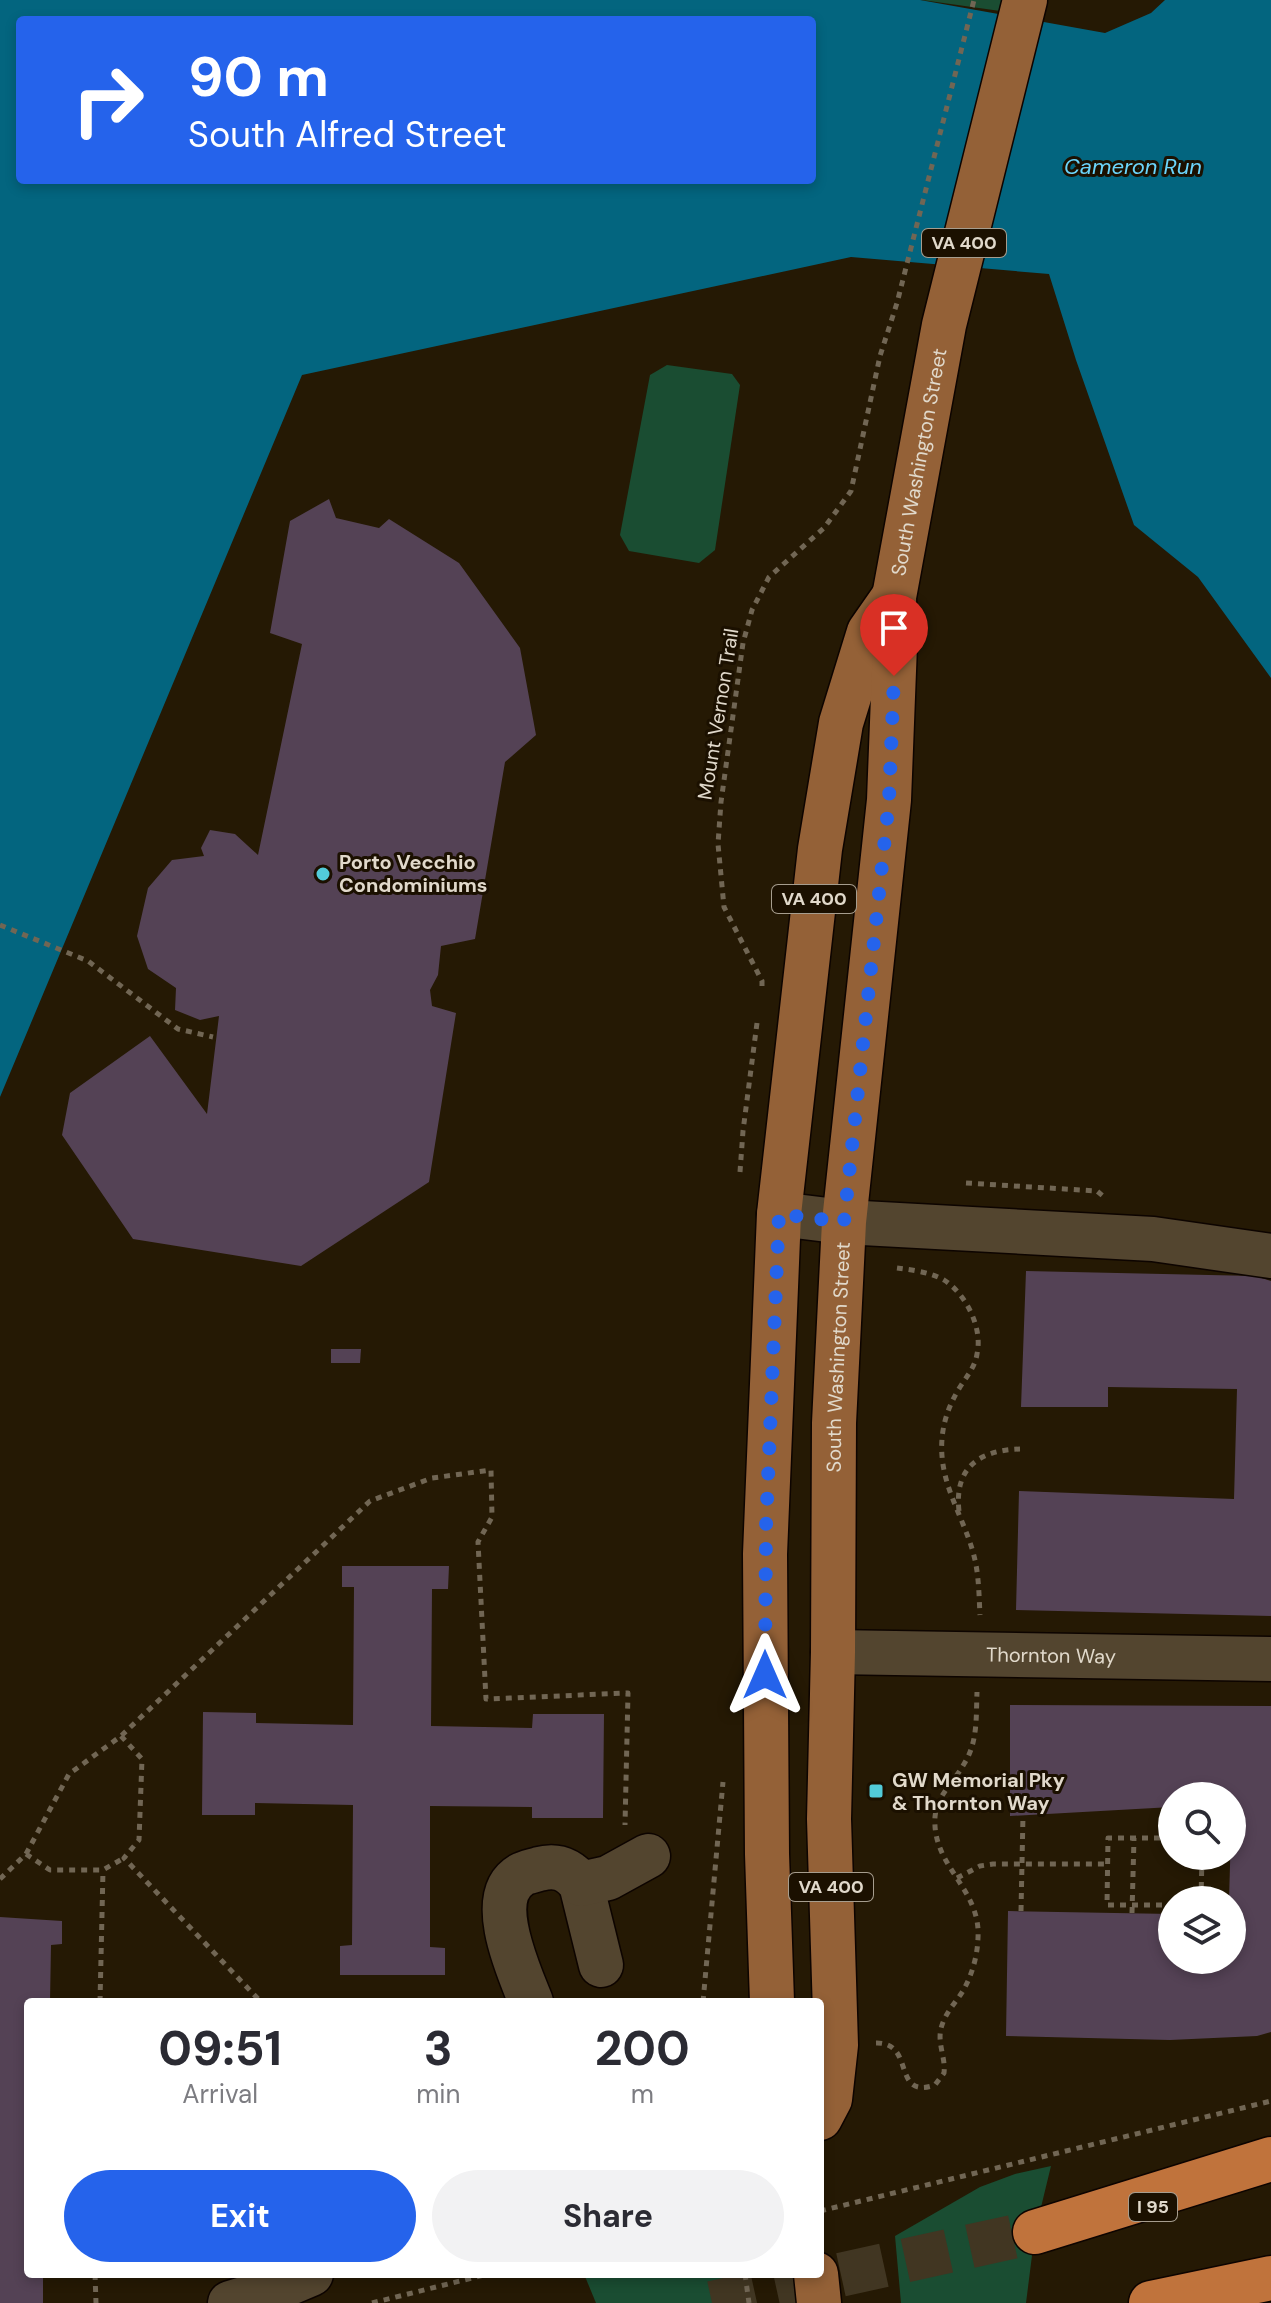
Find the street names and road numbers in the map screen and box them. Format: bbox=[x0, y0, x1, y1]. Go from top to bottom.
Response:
road number: VA 400 bbox=[922, 229, 1006, 257]
street label: South Washington Street bbox=[885, 346, 953, 578]
street label: Mount Vernon Trail bbox=[692, 626, 744, 802]
road number: VA 400 bbox=[772, 885, 856, 913]
street label: South Washington Street bbox=[821, 1241, 856, 1472]
street label: Thornton Way bbox=[986, 1641, 1116, 1670]
road number: VA 400 bbox=[789, 1873, 873, 1901]
road number: I 95 bbox=[1129, 2193, 1177, 2221]

